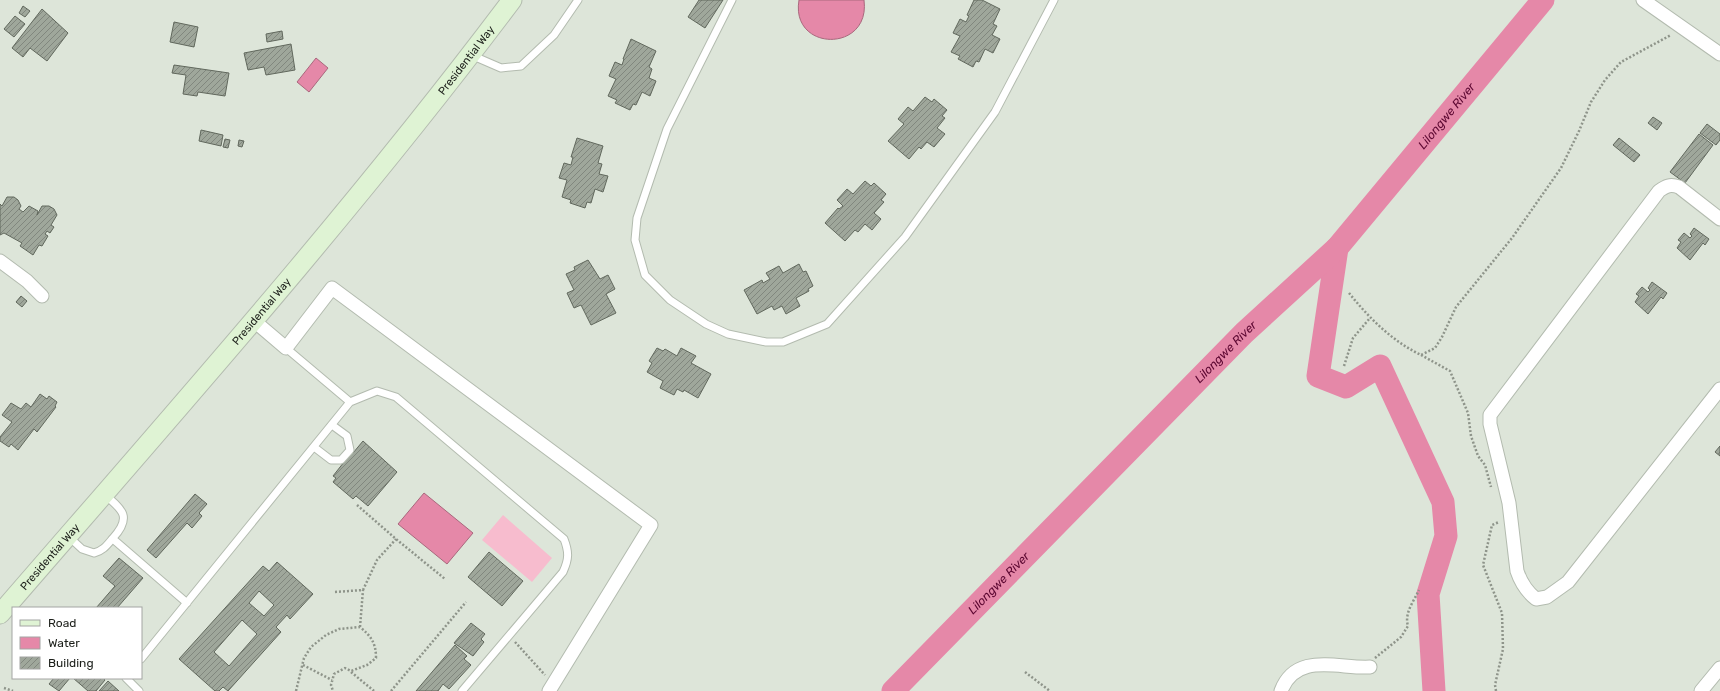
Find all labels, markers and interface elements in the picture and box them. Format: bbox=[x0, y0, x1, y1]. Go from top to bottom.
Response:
street label: Presidential Way bbox=[435, 23, 497, 97]
water label: Lilongwe River bbox=[1415, 80, 1478, 152]
street label: Presidential Way bbox=[229, 275, 293, 347]
water label: Lilongwe River bbox=[1192, 318, 1260, 386]
street label: Presidential Way bbox=[17, 521, 82, 593]
water label: Lilongwe River bbox=[965, 549, 1033, 617]
legend bbox=[12, 607, 142, 679]
text: Road bbox=[48, 616, 76, 630]
text: Water bbox=[48, 636, 80, 650]
text: Building bbox=[48, 656, 94, 670]

